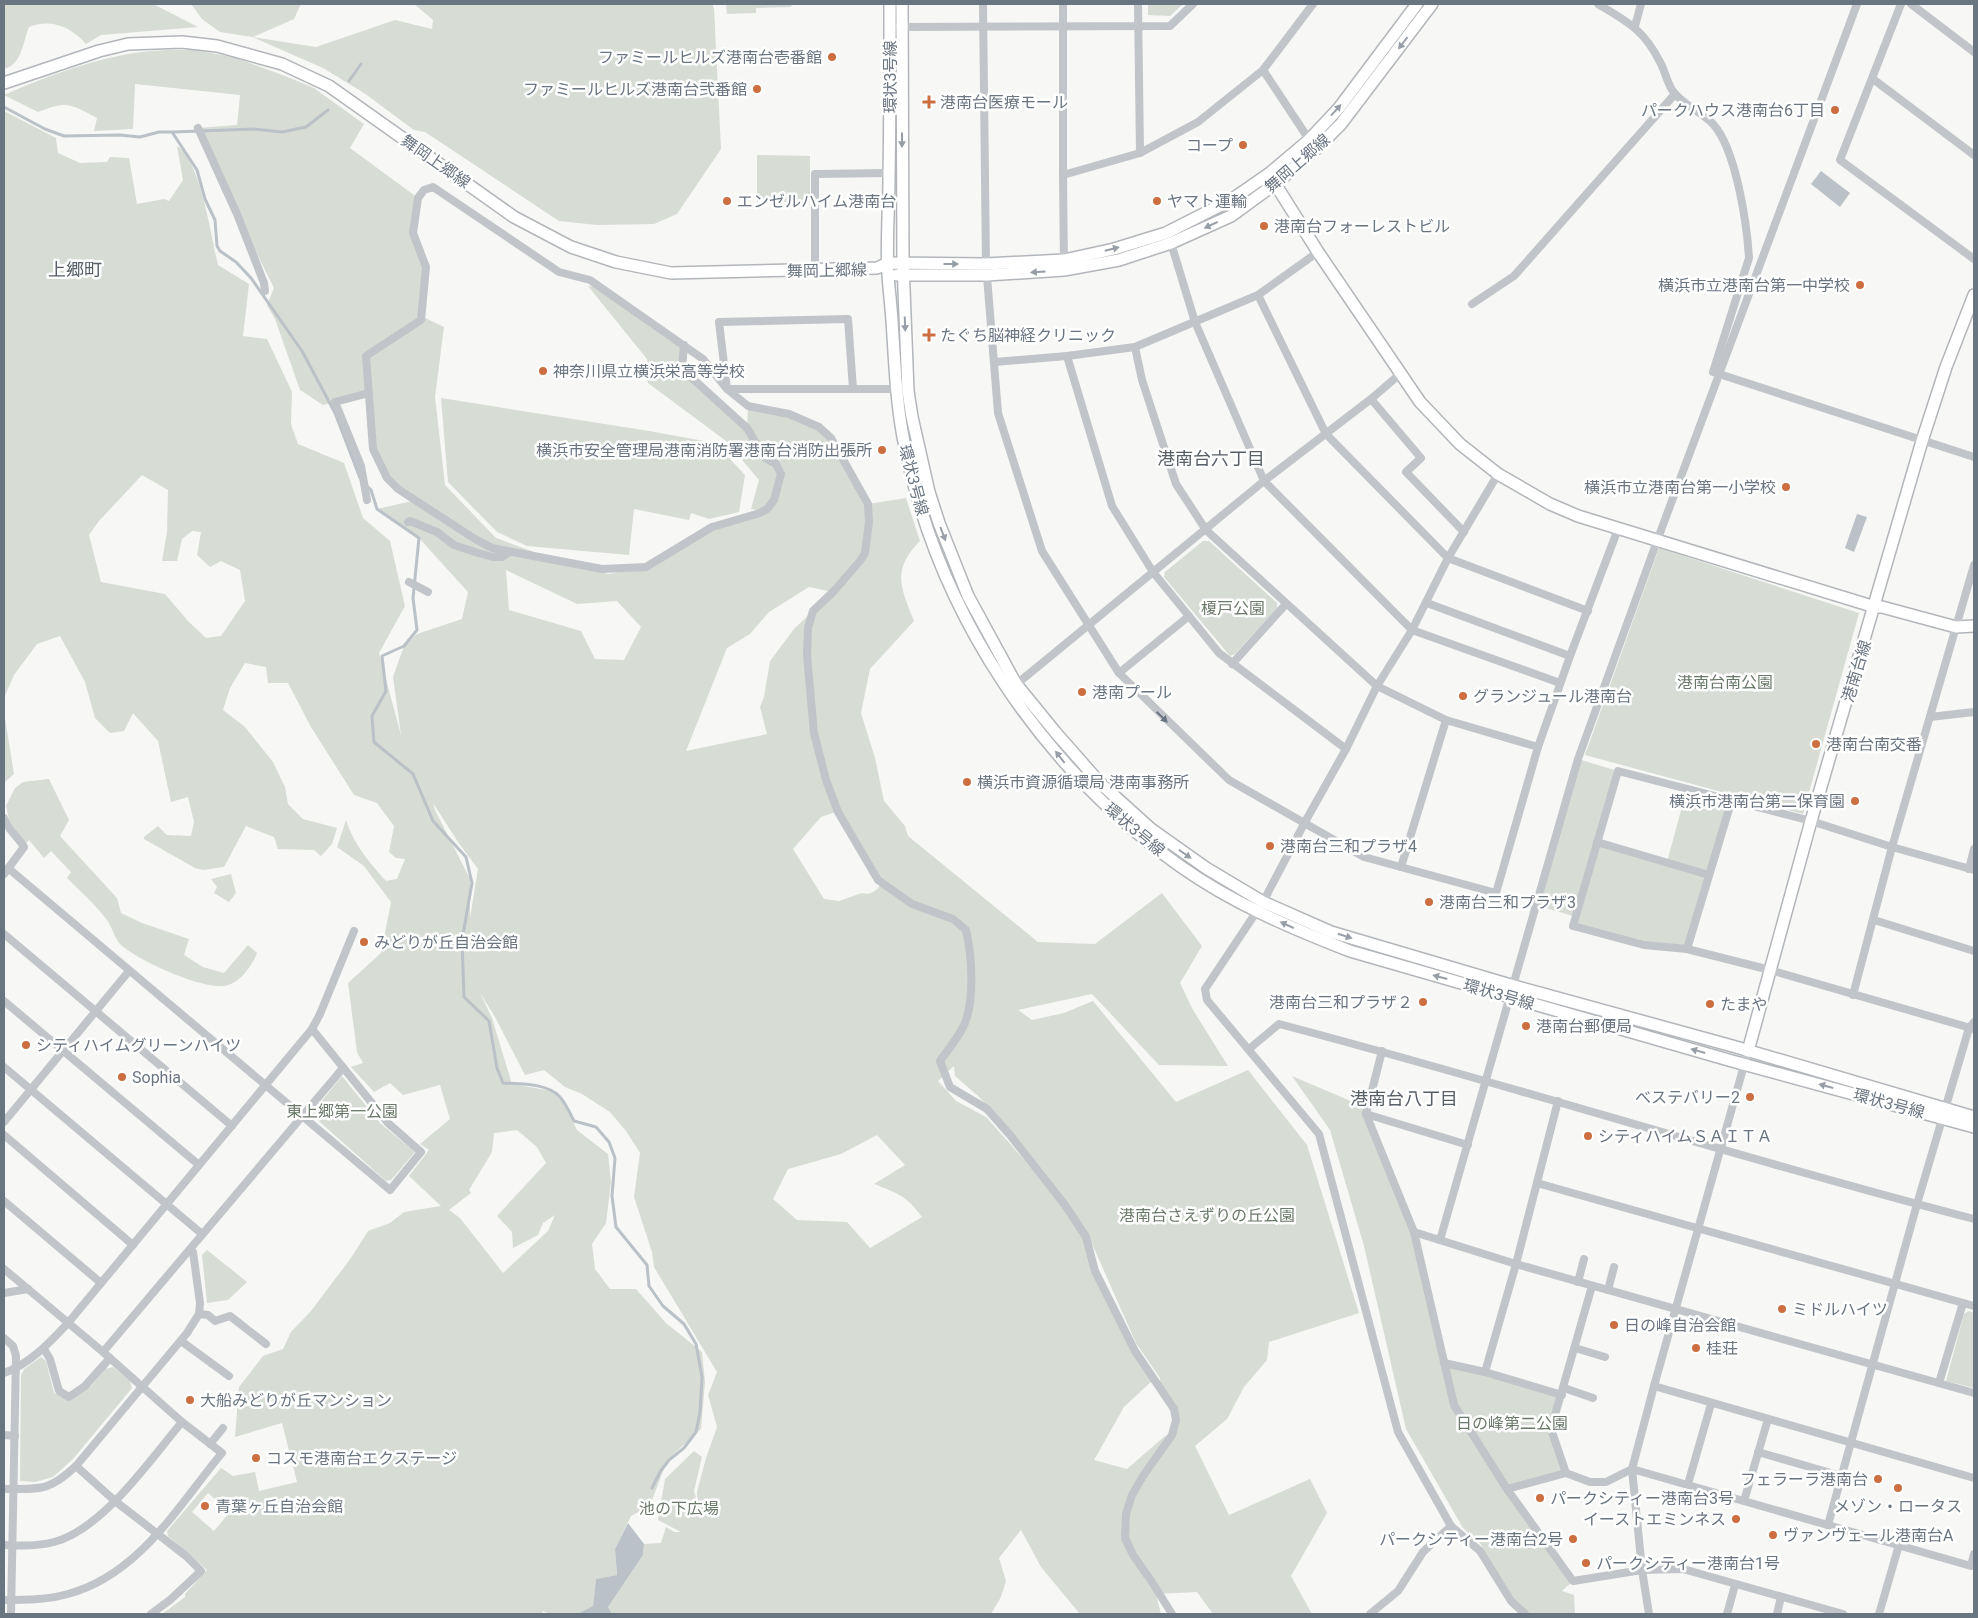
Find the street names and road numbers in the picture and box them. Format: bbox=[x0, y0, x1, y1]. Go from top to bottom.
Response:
street label: 環状3号線 bbox=[881, 41, 900, 114]
street label: 舞岡上郷線 bbox=[1261, 130, 1334, 197]
street label: 舞岡上郷線 bbox=[397, 131, 474, 192]
street label: 舞岡上郷線 bbox=[787, 260, 867, 281]
street label: 環状3号線 bbox=[895, 442, 932, 518]
street label: 港南台線 bbox=[1838, 638, 1875, 705]
street label: 環状3号線 bbox=[1101, 799, 1169, 860]
street label: 環状3号線 bbox=[1461, 975, 1537, 1014]
street label: 環状3号線 bbox=[1851, 1085, 1927, 1122]

